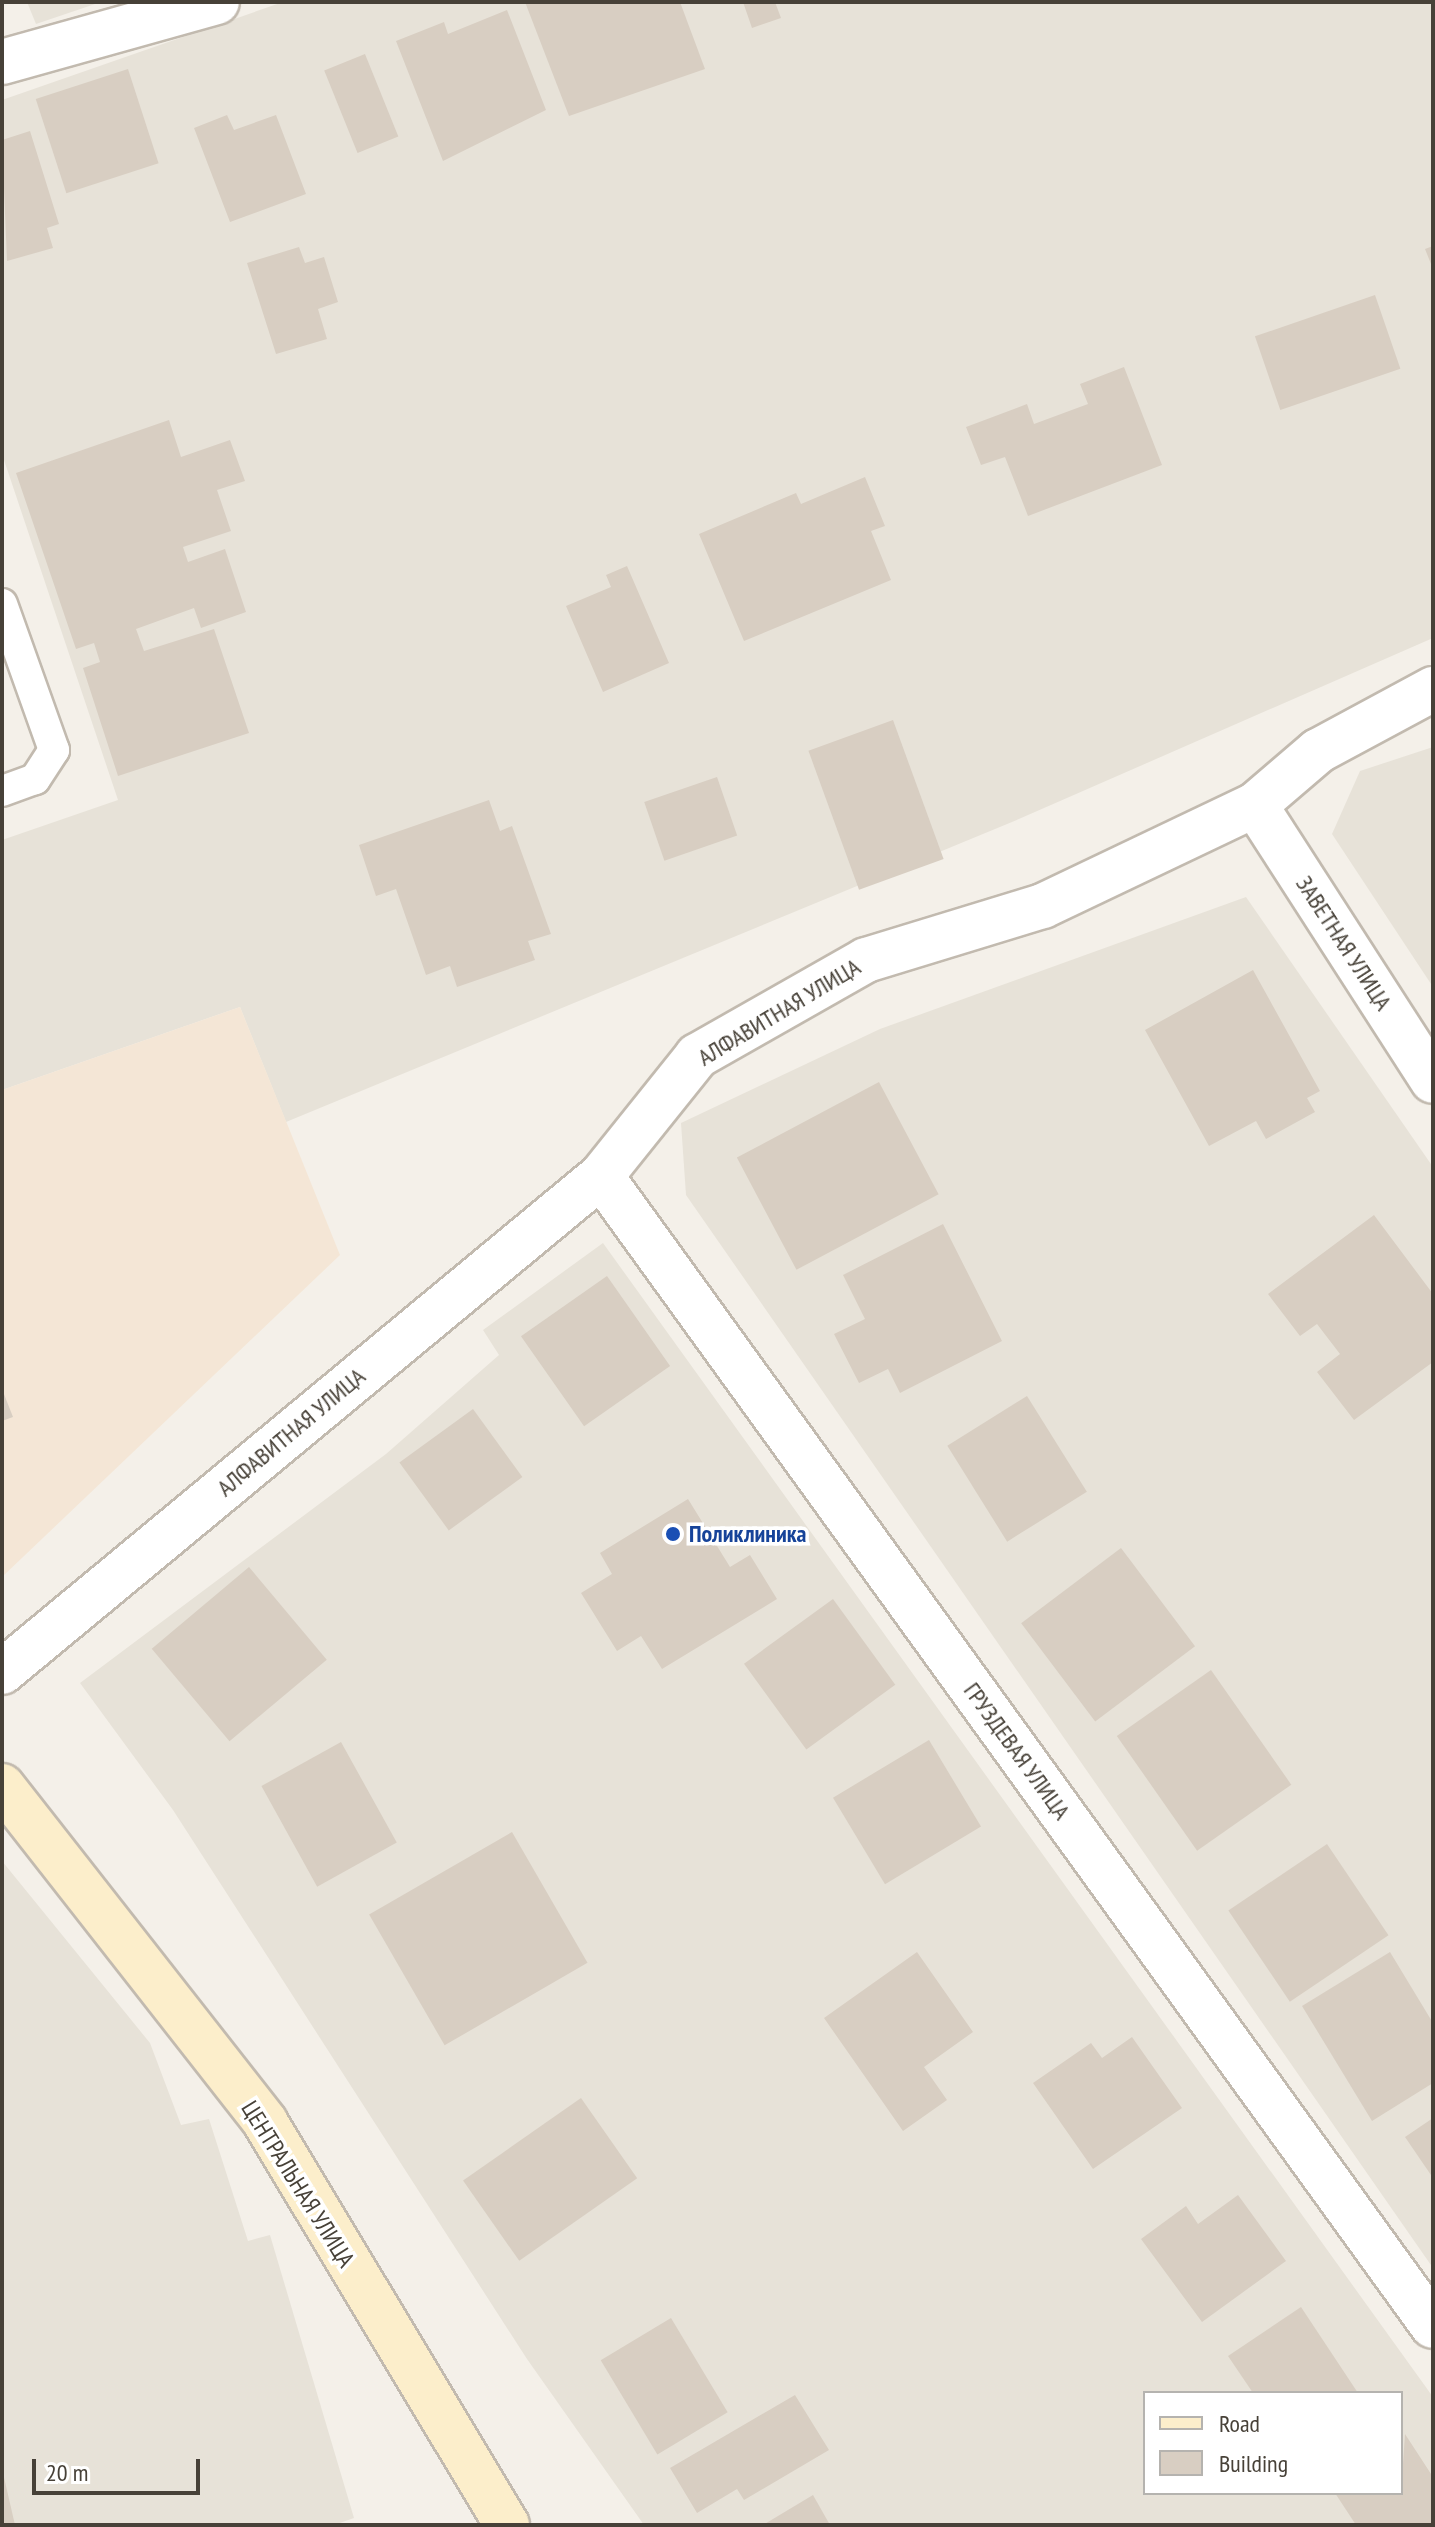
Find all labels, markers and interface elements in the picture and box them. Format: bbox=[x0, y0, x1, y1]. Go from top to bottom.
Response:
street label: ЗАВЕТНАЯ УЛИЦА bbox=[1290, 870, 1398, 1016]
street label: АЛФАВИТНАЯ УЛИЦА bbox=[692, 952, 866, 1072]
street label: АЛФАВИТНАЯ УЛИЦА bbox=[211, 1362, 371, 1502]
place label: Поликлиника bbox=[689, 1520, 807, 1548]
marker: Поликлиника bbox=[664, 1525, 682, 1543]
street label: ГРУЗДЕВАЯ УЛИЦА bbox=[958, 1677, 1076, 1825]
street label: ЦЕНТРАЛЬНАЯ УЛИЦА bbox=[235, 2095, 361, 2273]
legend bbox=[1143, 2391, 1403, 2495]
text: Road bbox=[1219, 2408, 1260, 2439]
scale bar bbox=[36, 2443, 204, 2493]
text: Building bbox=[1219, 2448, 1288, 2479]
text: 20 m bbox=[46, 2457, 88, 2488]

